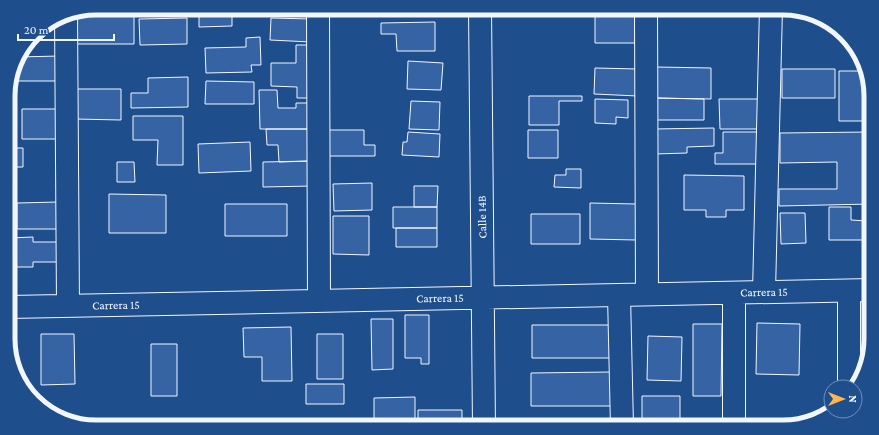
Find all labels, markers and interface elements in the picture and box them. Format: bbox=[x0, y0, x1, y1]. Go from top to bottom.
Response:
scale bar bbox=[18, 16, 114, 42]
text: 20 m bbox=[24, 23, 49, 37]
street label: Calle 14B bbox=[475, 195, 489, 239]
street label: Carrera 15 bbox=[740, 285, 788, 299]
street label: Carrera 15 bbox=[416, 291, 464, 305]
street label: Carrera 15 bbox=[92, 298, 140, 312]
north arrow bbox=[823, 379, 863, 419]
text: N bbox=[847, 395, 859, 403]

